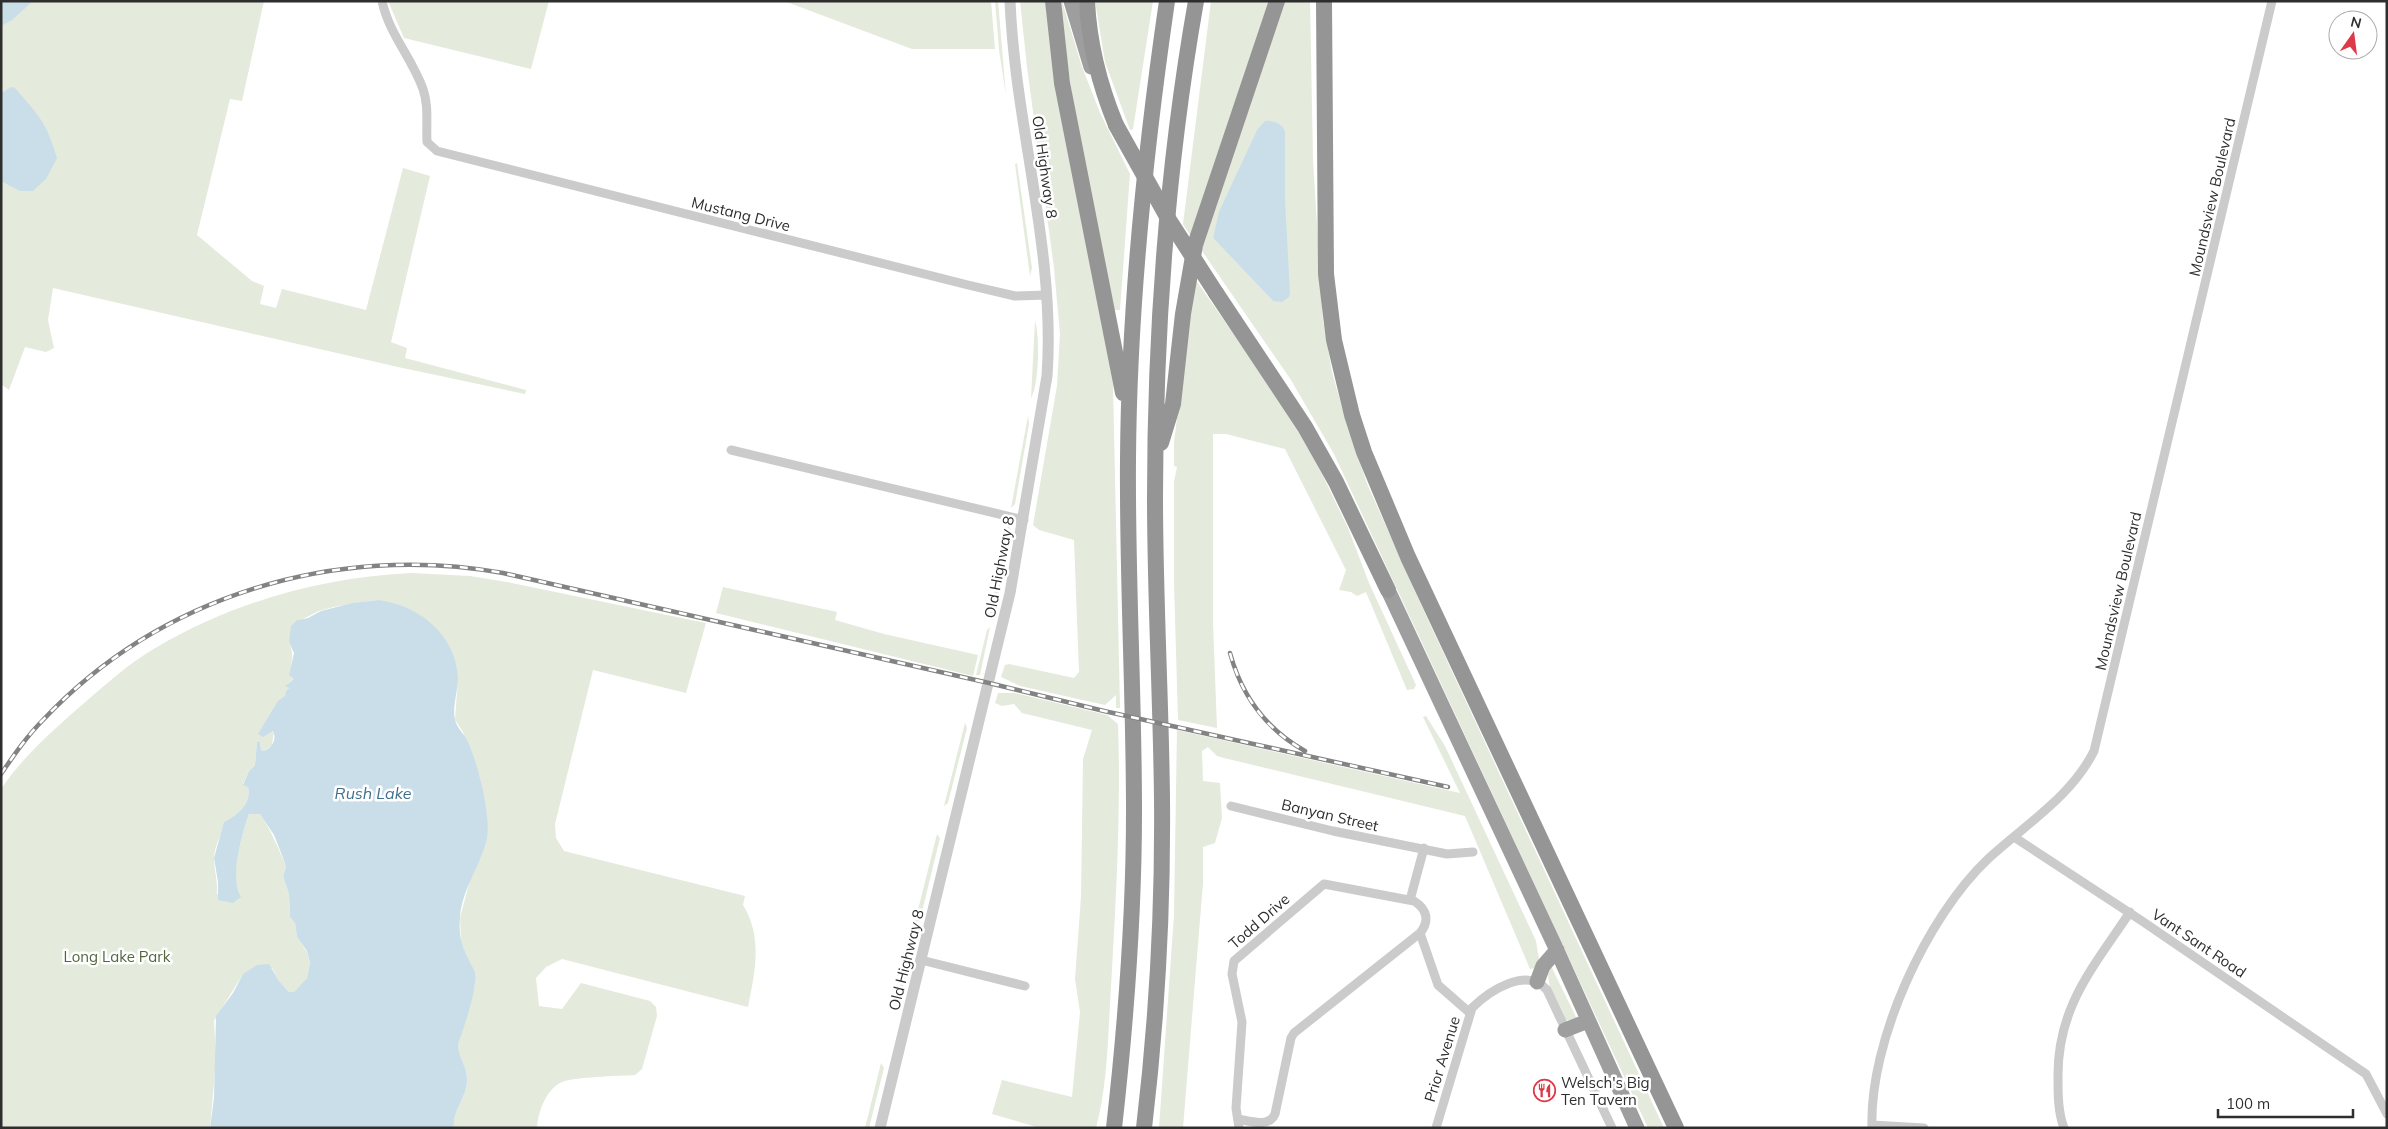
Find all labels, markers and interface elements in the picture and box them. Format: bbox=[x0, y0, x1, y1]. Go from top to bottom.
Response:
north arrow bbox=[2328, 10, 2378, 60]
text: N bbox=[2349, 12, 2363, 32]
street label: Old Highway 8 bbox=[1028, 114, 1062, 220]
street label: Moundsview Boulevard bbox=[2185, 116, 2239, 278]
street label: Mustang Drive bbox=[690, 193, 792, 235]
street label: Moundsview Boulevard bbox=[2091, 510, 2145, 672]
street label: Old Highway 8 bbox=[980, 514, 1018, 620]
water label: Rush Lake bbox=[335, 783, 412, 803]
street label: Banyan Street bbox=[1280, 795, 1380, 835]
street label: Todd Drive bbox=[1225, 889, 1293, 953]
street label: Vant Sant Road bbox=[2148, 904, 2250, 982]
street label: Old Highway 8 bbox=[884, 907, 928, 1013]
park label: Long Lake Park bbox=[64, 947, 171, 966]
street label: Prior Avenue bbox=[1420, 1014, 1464, 1104]
place label: Welsch's Big Ten Tavern bbox=[1561, 1073, 1650, 1109]
restaurant icon: Welsch's Big Ten Tavern bbox=[1533, 1079, 1557, 1103]
scale bar bbox=[2218, 1086, 2353, 1118]
text: 100 m bbox=[2226, 1094, 2270, 1113]

